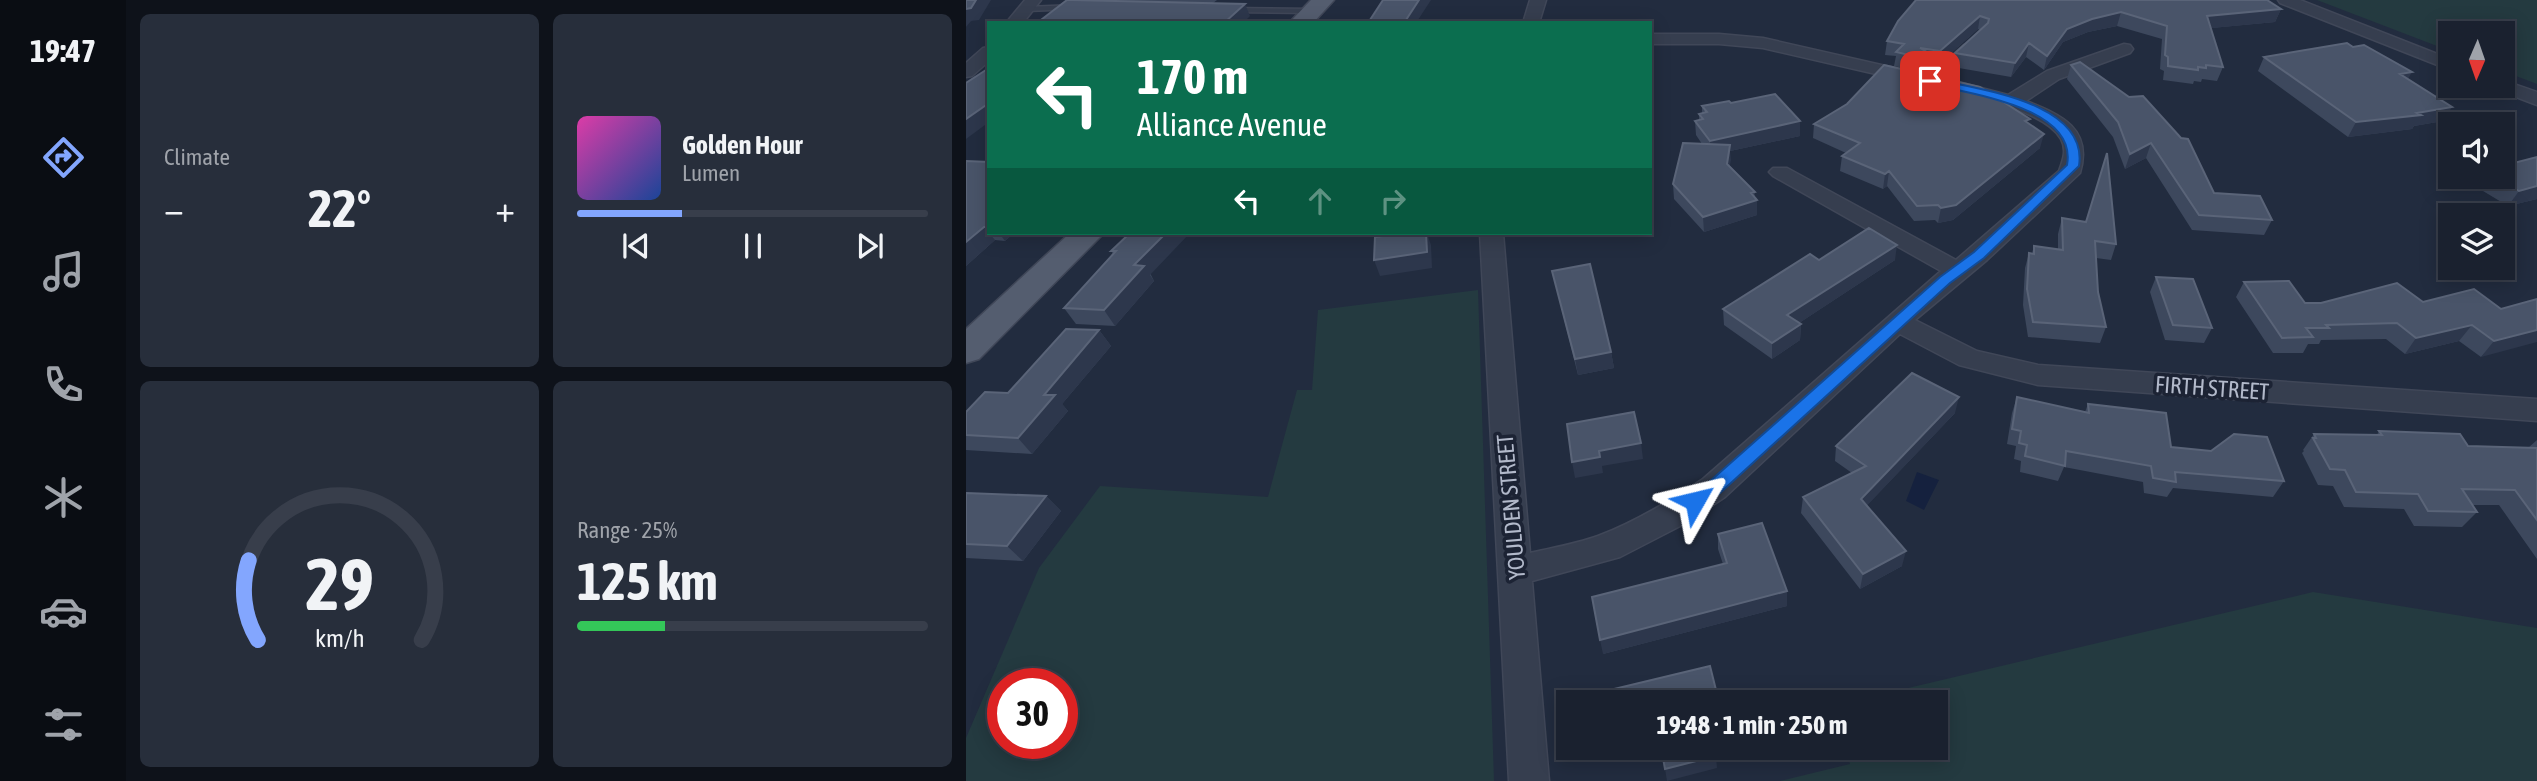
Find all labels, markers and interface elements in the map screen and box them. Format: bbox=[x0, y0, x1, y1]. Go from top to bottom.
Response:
north arrow bbox=[2438, 21, 2515, 98]
map controls bbox=[2438, 21, 2515, 280]
text: 19:47 bbox=[30, 32, 96, 69]
text: 170 m bbox=[1137, 48, 1248, 104]
icon: left bbox=[1022, 49, 1113, 140]
pin bbox=[1900, 51, 1960, 111]
icon: arrive bbox=[1911, 62, 1949, 100]
text: Alliance Avenue bbox=[1137, 106, 1327, 143]
button: sound bbox=[2438, 112, 2515, 189]
text: Golden Hour bbox=[682, 130, 802, 160]
icon: directions bbox=[39, 133, 88, 182]
text: Climate bbox=[164, 144, 230, 170]
text: Lumen bbox=[682, 160, 740, 186]
text: 22° bbox=[308, 178, 371, 238]
icon: left bbox=[1228, 182, 1266, 220]
icon: ahead bbox=[1301, 182, 1339, 220]
icon: right bbox=[1374, 182, 1412, 220]
text: − bbox=[164, 187, 184, 230]
text: + bbox=[495, 187, 515, 230]
button: layers bbox=[2438, 203, 2515, 280]
icon: previous bbox=[617, 227, 655, 265]
icon: pause bbox=[734, 227, 772, 265]
icon: next bbox=[851, 227, 889, 265]
icon: music bbox=[39, 247, 88, 296]
icon: phone bbox=[39, 360, 88, 409]
street label: FIRTH STREET bbox=[2154, 371, 2270, 405]
street label: YOULDEN STREET bbox=[1492, 433, 1530, 581]
position arrow bbox=[1658, 464, 1732, 538]
icon: climate bbox=[39, 473, 88, 522]
text: Range · 25% bbox=[577, 517, 677, 543]
text: 29 bbox=[305, 542, 374, 625]
text: 125 km bbox=[577, 551, 718, 611]
icon: car bbox=[39, 587, 88, 636]
text: km/h bbox=[315, 624, 364, 652]
speed limit sign: 30 bbox=[987, 668, 1078, 759]
icon: filters bbox=[39, 700, 88, 749]
text: 19:48 · 1 min · 250 m bbox=[1657, 710, 1847, 740]

